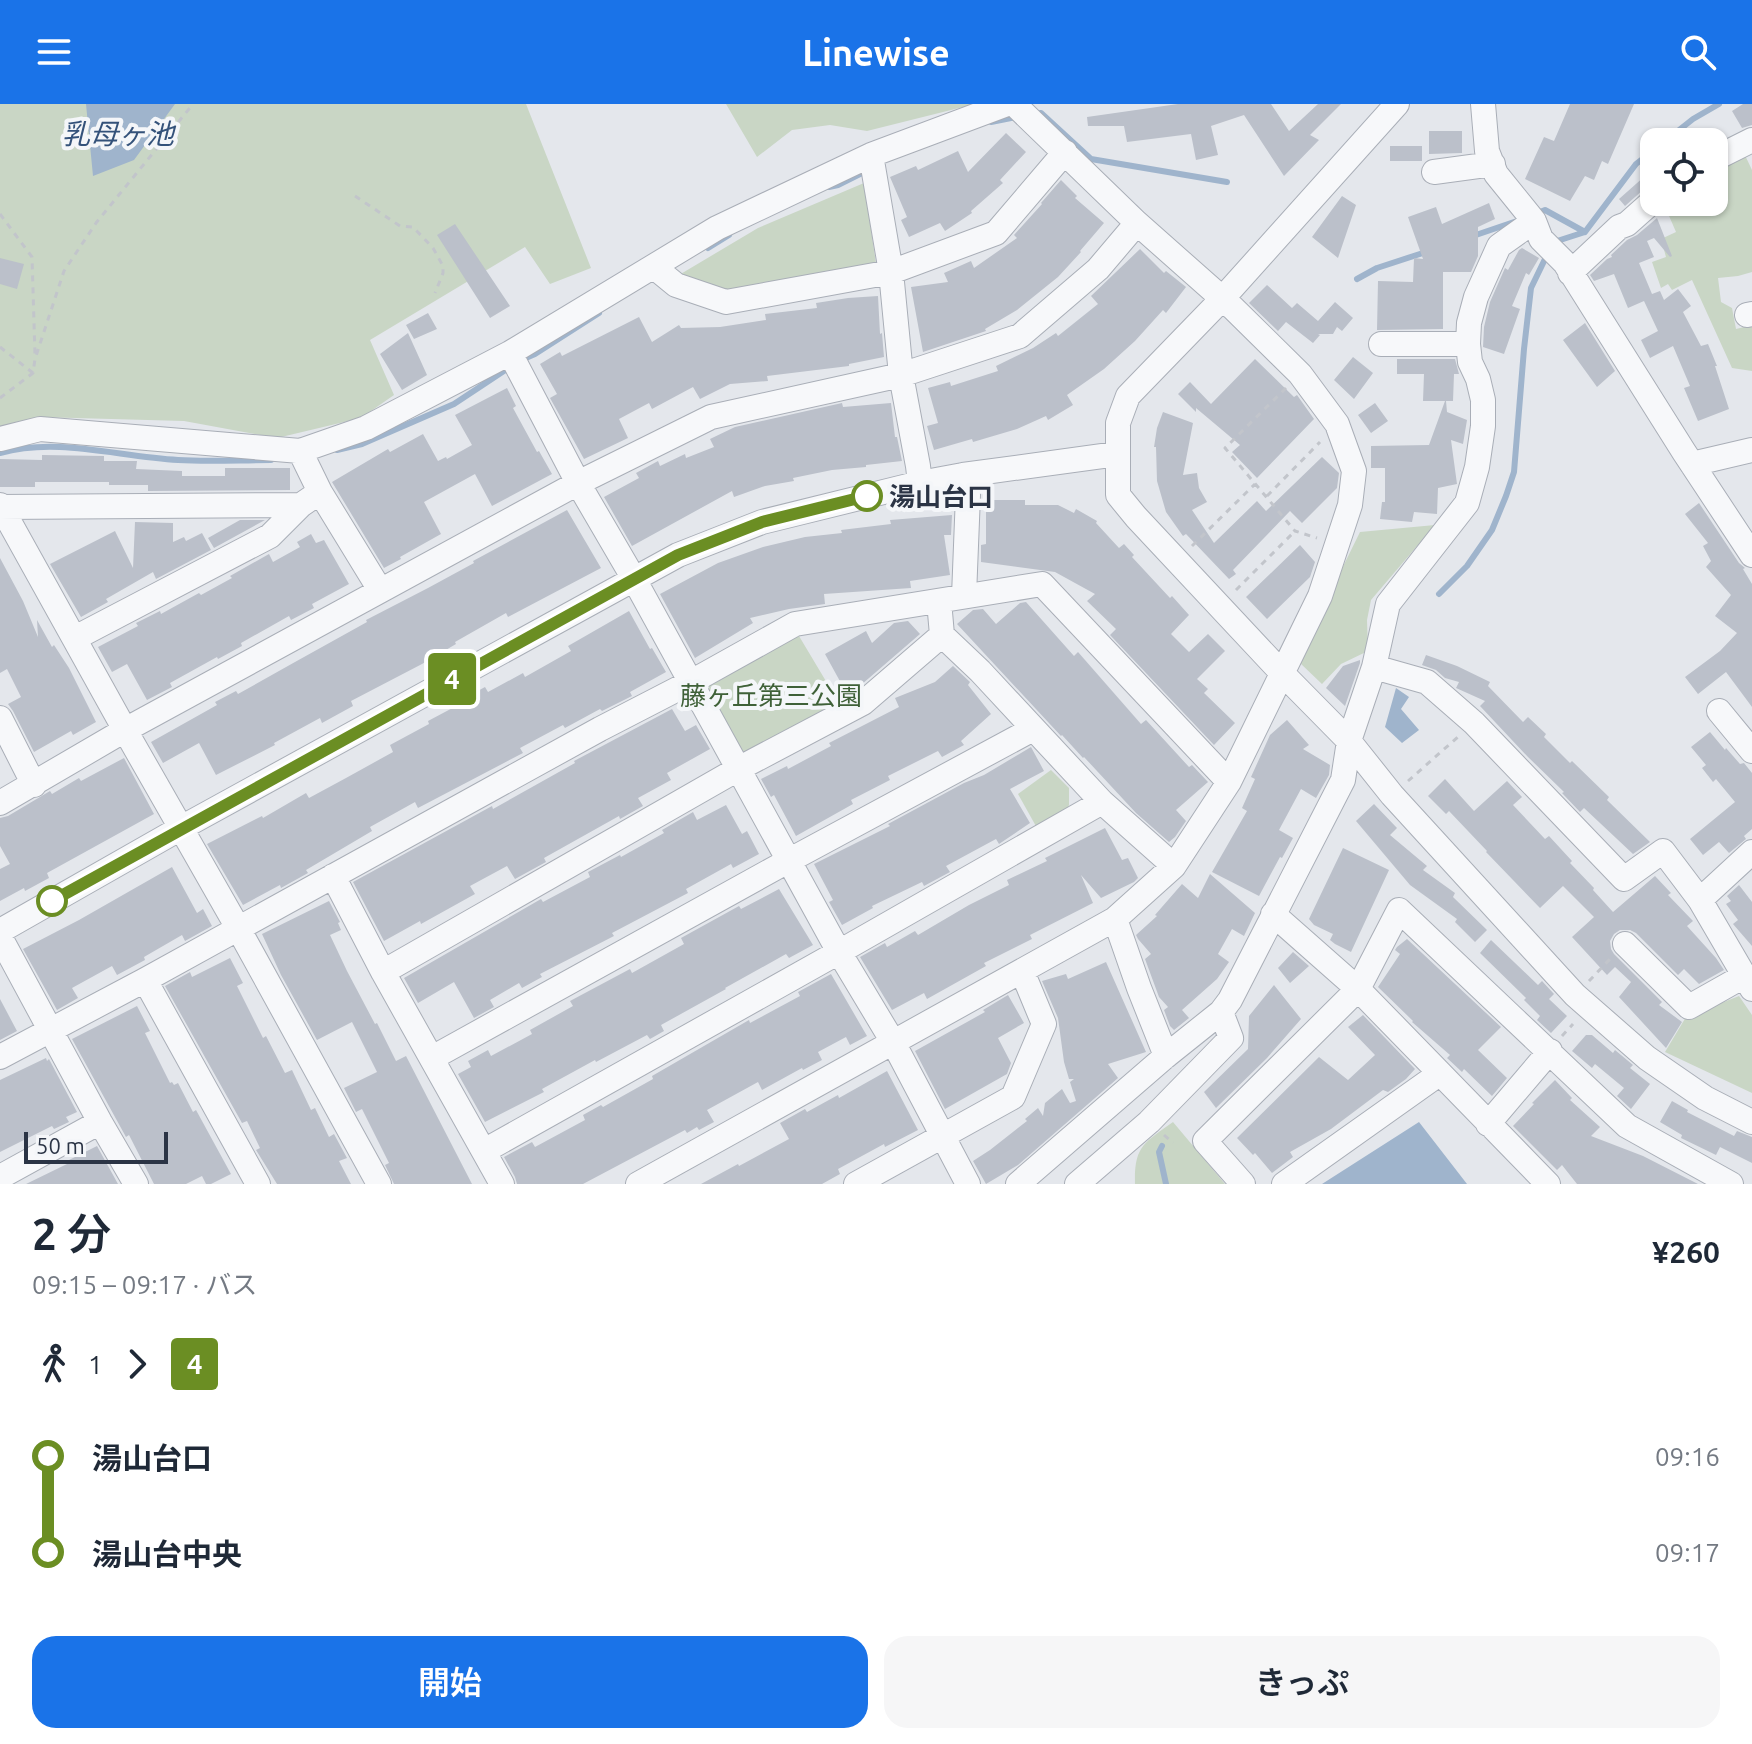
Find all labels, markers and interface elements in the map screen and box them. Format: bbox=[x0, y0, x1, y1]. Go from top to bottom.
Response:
icon: menu bbox=[32, 30, 76, 74]
icon: search bbox=[1676, 30, 1720, 74]
text: Linewise bbox=[802, 32, 950, 73]
water label: 乳母ヶ池 bbox=[62, 118, 177, 149]
map controls bbox=[1640, 128, 1728, 216]
button: locate bbox=[1640, 128, 1728, 216]
marker: 湯山台口 bbox=[852, 481, 882, 511]
place label: 湯山台口 bbox=[889, 482, 993, 511]
line badge: 4 bbox=[426, 653, 478, 705]
text: 4 bbox=[444, 663, 460, 694]
park label: 藤ヶ丘第三公園 bbox=[680, 681, 862, 710]
unlabelled marker bbox=[37, 886, 67, 916]
scale bar bbox=[24, 1128, 168, 1164]
text: 50 m bbox=[36, 1133, 85, 1158]
text: 2 分 bbox=[32, 1209, 111, 1258]
text: ¥260 bbox=[1652, 1235, 1720, 1269]
text: 09:15 – 09:17 · バス bbox=[32, 1270, 257, 1299]
icon: walk bbox=[32, 1342, 76, 1386]
icon: forward bbox=[115, 1342, 159, 1386]
text: 4 bbox=[187, 1348, 202, 1379]
text: 1 bbox=[88, 1350, 103, 1379]
text: 湯山台口 bbox=[92, 1441, 212, 1475]
text: 09:16 bbox=[1655, 1442, 1720, 1471]
text: 湯山台中央 bbox=[92, 1537, 242, 1571]
text: 09:17 bbox=[1655, 1538, 1720, 1567]
button: 開始 bbox=[32, 1636, 868, 1728]
button: きっぷ bbox=[884, 1636, 1720, 1728]

